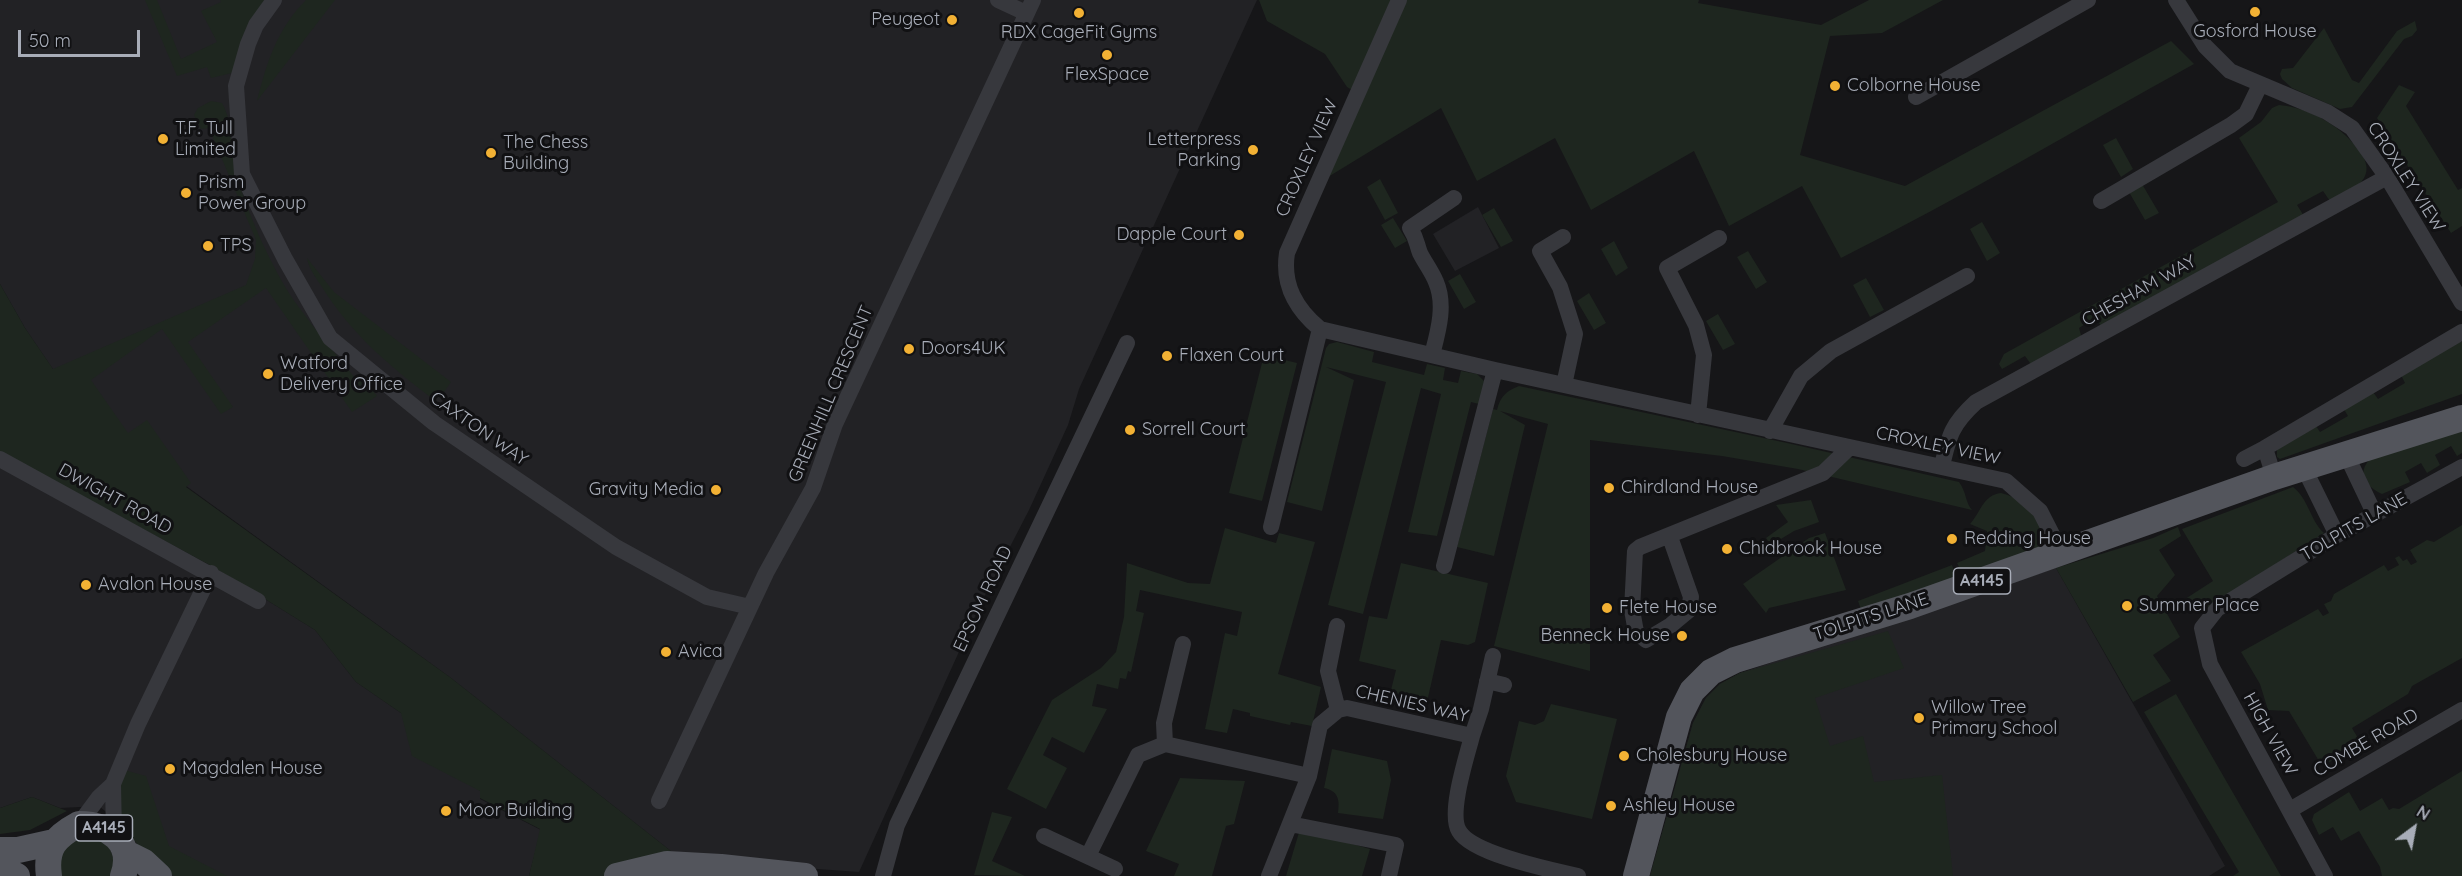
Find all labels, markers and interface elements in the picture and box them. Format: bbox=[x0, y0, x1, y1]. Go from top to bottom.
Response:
marker: Gosford House bbox=[2248, 5, 2262, 19]
marker: RDX CageFit Gyms bbox=[1072, 6, 1086, 20]
place label: Peugeot bbox=[871, 9, 940, 31]
marker: Peugeot bbox=[945, 13, 959, 27]
scale bar bbox=[21, 18, 142, 56]
place label: Gosford House bbox=[2193, 21, 2317, 43]
place label: RDX CageFit Gyms bbox=[1001, 22, 1157, 44]
text: 50 m bbox=[29, 29, 71, 52]
marker: FlexSpace bbox=[1100, 48, 1114, 62]
place label: FlexSpace bbox=[1065, 64, 1149, 86]
place label: Colborne House bbox=[1847, 75, 1981, 97]
marker: Colborne House bbox=[1828, 79, 1842, 93]
street label: CROXLEY VIEW bbox=[1271, 96, 1343, 220]
place label: T.F. Tull Limited bbox=[175, 118, 236, 160]
street label: CROXLEY VIEW bbox=[2362, 118, 2450, 236]
place label: Letterpress Parking bbox=[1148, 129, 1241, 172]
marker: T.F. Tull Limited bbox=[156, 132, 170, 146]
place label: The Chess Building bbox=[503, 132, 588, 174]
marker: Letterpress Parking bbox=[1246, 143, 1260, 157]
marker: The Chess Building bbox=[484, 146, 498, 160]
place label: Prism Power Group bbox=[198, 172, 306, 214]
marker: Prism Power Group bbox=[179, 186, 193, 200]
place label: Dapple Court bbox=[1116, 224, 1227, 246]
marker: Dapple Court bbox=[1232, 228, 1246, 242]
place label: TPS bbox=[220, 235, 252, 257]
marker: TPS bbox=[201, 239, 215, 253]
street label: CHESHAM WAY bbox=[2078, 251, 2200, 331]
street label: GREENHILL CRESCENT bbox=[784, 302, 878, 486]
place label: Doors4UK bbox=[921, 338, 1006, 360]
marker: Doors4UK bbox=[902, 342, 916, 356]
place label: Flaxen Court bbox=[1179, 345, 1284, 367]
marker: Flaxen Court bbox=[1160, 349, 1174, 363]
place label: Watford Delivery Office bbox=[280, 353, 403, 395]
marker: Watford Delivery Office bbox=[261, 367, 275, 381]
street label: CAXTON WAY bbox=[426, 387, 532, 471]
place label: Sorrell Court bbox=[1142, 419, 1246, 441]
street label: CROXLEY VIEW bbox=[1874, 422, 2002, 470]
marker: Sorrell Court bbox=[1123, 423, 1137, 437]
street label: DWIGHT ROAD bbox=[55, 459, 175, 539]
place label: Chirdland House bbox=[1621, 477, 1758, 499]
place label: Gravity Media bbox=[589, 479, 704, 501]
marker: Chirdland House bbox=[1602, 481, 1616, 495]
marker: Gravity Media bbox=[709, 483, 723, 497]
street label: TOLPITS LANE bbox=[2297, 488, 2411, 566]
place label: Redding House bbox=[1964, 528, 2091, 550]
marker: Redding House bbox=[1945, 532, 1959, 546]
place label: Chidbrook House bbox=[1739, 538, 1882, 560]
street label: EPSOM ROAD bbox=[949, 542, 1017, 656]
marker: Chidbrook House bbox=[1720, 542, 1734, 556]
road number: A4145 bbox=[1954, 568, 2010, 594]
place label: Avalon House bbox=[98, 574, 212, 596]
marker: Avalon House bbox=[79, 578, 93, 592]
street label: TOLPITS LANE bbox=[1811, 588, 1931, 646]
place label: Summer Place bbox=[2139, 595, 2259, 617]
place label: Flete House bbox=[1619, 597, 1717, 619]
marker: Summer Place bbox=[2120, 599, 2134, 613]
marker: Flete House bbox=[1600, 601, 1614, 615]
place label: Benneck House bbox=[1541, 625, 1670, 647]
marker: Benneck House bbox=[1675, 629, 1689, 643]
place label: Avica bbox=[678, 641, 723, 663]
marker: Avica bbox=[659, 645, 673, 659]
street label: CHENIES WAY bbox=[1353, 680, 1471, 728]
street label: HIGH VIEW bbox=[2238, 689, 2302, 779]
place label: Willow Tree Primary School bbox=[1931, 697, 2057, 740]
street label: COMBE ROAD bbox=[2310, 704, 2422, 782]
marker: Willow Tree Primary School bbox=[1912, 711, 1926, 725]
place label: Cholesbury House bbox=[1636, 745, 1787, 767]
marker: Cholesbury House bbox=[1617, 749, 1631, 763]
place label: Magdalen House bbox=[182, 758, 323, 780]
marker: Magdalen House bbox=[163, 762, 177, 776]
place label: Ashley House bbox=[1623, 795, 1735, 817]
north arrow bbox=[2384, 798, 2444, 858]
marker: Ashley House bbox=[1604, 799, 1618, 813]
place label: Moor Building bbox=[458, 800, 573, 822]
text: N bbox=[2413, 801, 2434, 824]
marker: Moor Building bbox=[439, 804, 453, 818]
road number: A4145 bbox=[76, 815, 132, 841]

